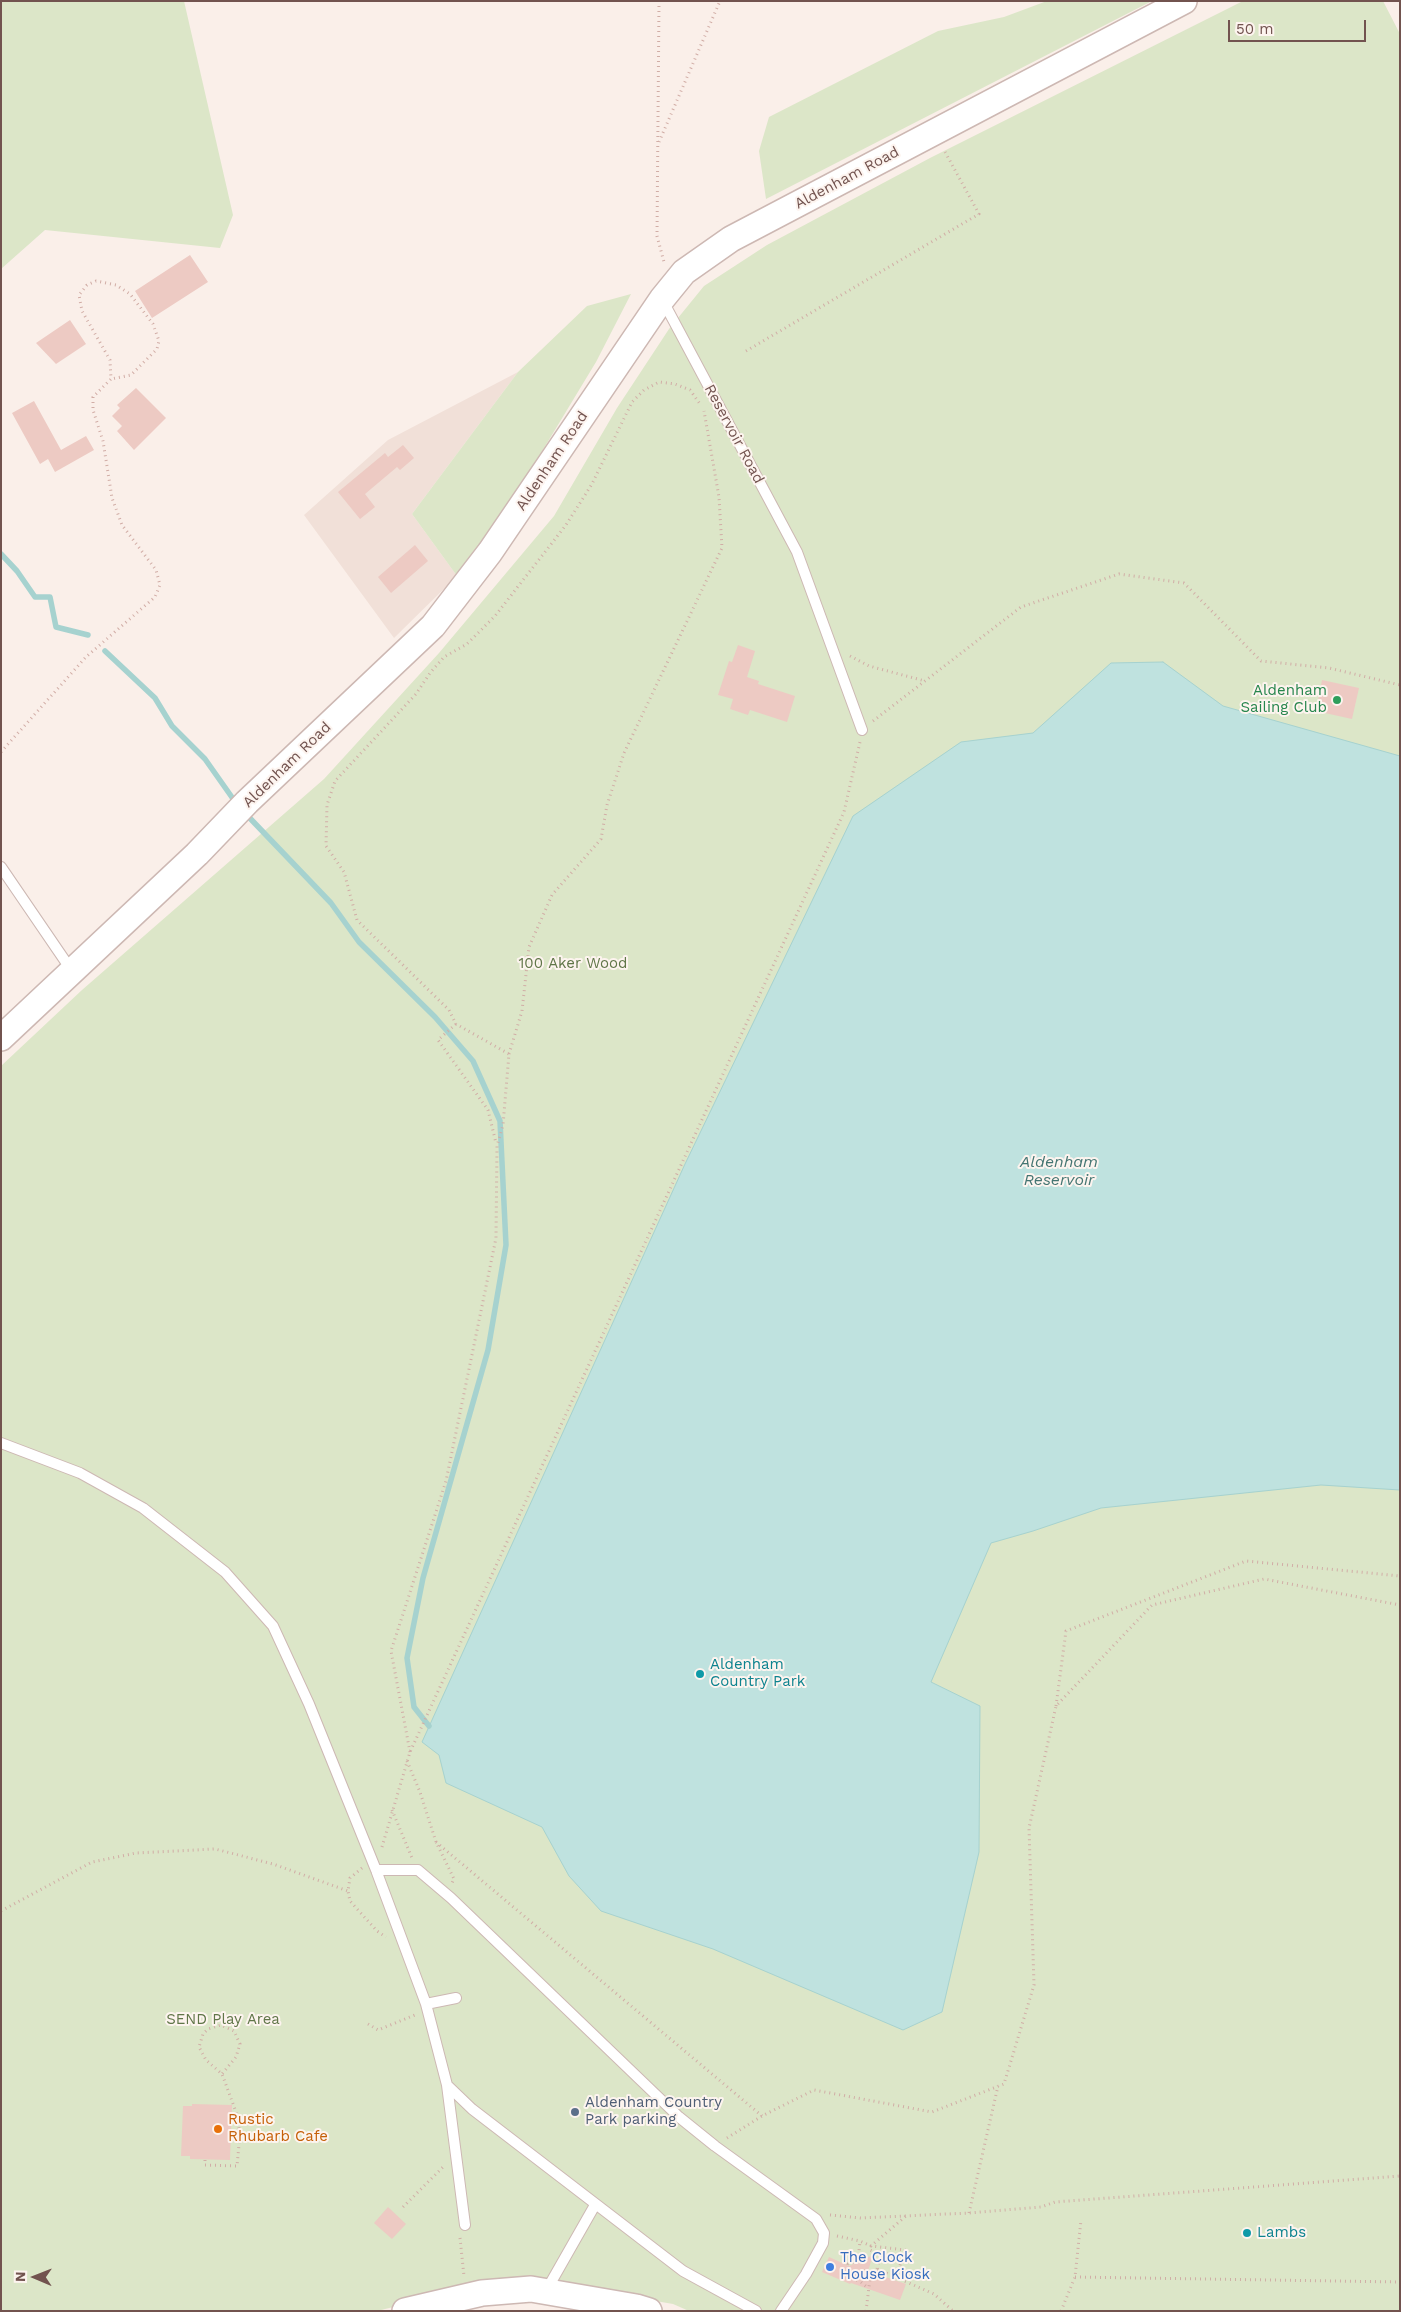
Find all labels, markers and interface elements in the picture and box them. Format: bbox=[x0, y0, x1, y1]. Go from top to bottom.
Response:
scale bar bbox=[1231, 10, 1368, 42]
text: 50 m bbox=[1236, 20, 1273, 38]
street label: Aldenham Road bbox=[792, 143, 902, 213]
street label: Reservoir Road bbox=[700, 381, 768, 487]
street label: Aldenham Road bbox=[512, 408, 592, 514]
place label: Aldenham Sailing Club bbox=[1241, 682, 1327, 717]
marker: Aldenham Sailing Club bbox=[1331, 694, 1343, 706]
street label: Aldenham Road bbox=[239, 718, 335, 812]
park label: 100 Aker Wood bbox=[519, 955, 627, 973]
water label: Aldenham Reservoir bbox=[1020, 1152, 1098, 1190]
place label: Aldenham Country Park bbox=[710, 1656, 805, 1691]
marker: Aldenham Country Park bbox=[694, 1668, 706, 1680]
park label: SEND Play Area bbox=[166, 2011, 280, 2029]
place label: Aldenham Country Park parking bbox=[585, 2094, 722, 2129]
marker: Aldenham Country Park parking bbox=[569, 2106, 581, 2118]
place label: Rustic Rhubarb Cafe bbox=[228, 2111, 328, 2146]
marker: Rustic Rhubarb Cafe bbox=[212, 2123, 224, 2135]
place label: Lambs bbox=[1257, 2224, 1306, 2242]
marker: Lambs bbox=[1241, 2227, 1253, 2239]
place label: The Clock House Kiosk bbox=[840, 2249, 930, 2284]
north arrow bbox=[10, 2252, 60, 2302]
marker: The Clock House Kiosk bbox=[824, 2261, 836, 2273]
text: N bbox=[12, 2271, 28, 2282]

